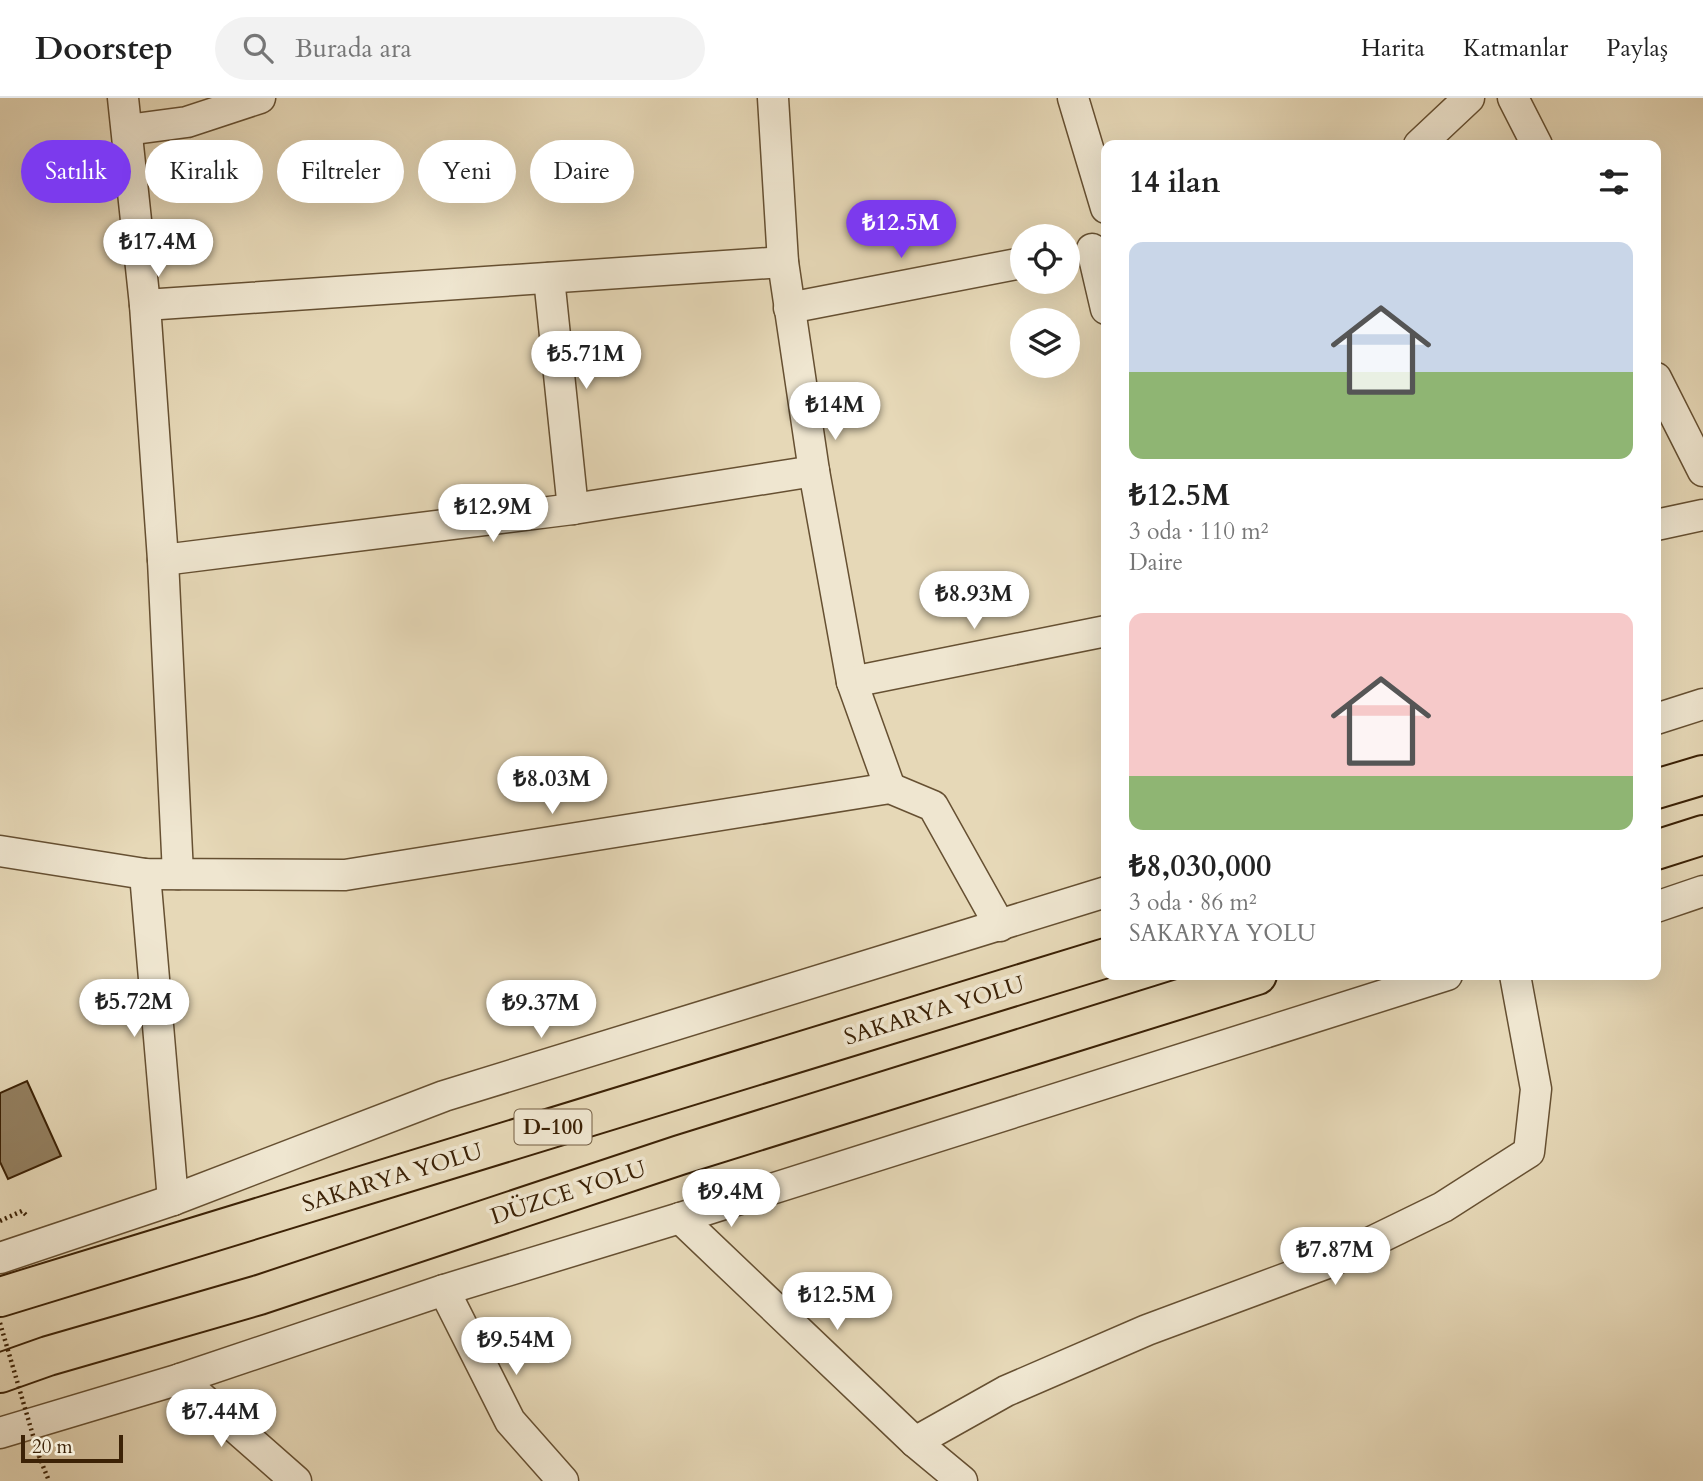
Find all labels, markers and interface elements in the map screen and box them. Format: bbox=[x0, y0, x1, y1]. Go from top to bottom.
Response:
search box bbox=[215, 17, 705, 80]
text: Doorstep bbox=[35, 26, 173, 71]
icon: search bbox=[239, 29, 277, 67]
text: Burada ara bbox=[295, 31, 412, 66]
text: Harita bbox=[1361, 32, 1425, 65]
text: Katmanlar bbox=[1463, 32, 1568, 65]
text: Paylaş bbox=[1606, 32, 1668, 65]
chip: Satılık bbox=[21, 140, 131, 203]
chip: Kiralık bbox=[145, 140, 263, 203]
chip: Filtreler bbox=[277, 140, 404, 203]
chip: Yeni bbox=[418, 140, 516, 203]
chip: Daire bbox=[530, 140, 634, 203]
text: 14 ilan bbox=[1129, 162, 1220, 203]
icon: filters bbox=[1595, 163, 1633, 201]
pin: ₺12.5M bbox=[844, 200, 958, 260]
text: ₺12.5M bbox=[862, 207, 940, 238]
pin: ₺17.4M bbox=[101, 220, 215, 279]
map controls bbox=[1010, 224, 1080, 378]
button: locate bbox=[1010, 224, 1080, 294]
text: ₺17.4M bbox=[119, 226, 197, 257]
icon: home bbox=[1318, 287, 1444, 413]
button: layers bbox=[1010, 308, 1080, 378]
pin: ₺5.71M bbox=[529, 331, 643, 391]
text: ₺5.71M bbox=[547, 338, 625, 369]
pin: ₺14M bbox=[794, 382, 876, 442]
text: ₺14M bbox=[805, 389, 865, 420]
text: ₺12.5M bbox=[1129, 475, 1230, 516]
pin: ₺12.9M bbox=[436, 484, 550, 544]
text: ₺12.9M bbox=[454, 491, 532, 522]
text: 3 oda · 110 m² bbox=[1129, 516, 1268, 547]
text: Daire bbox=[1129, 547, 1183, 578]
pin: ₺8.93M bbox=[917, 572, 1031, 631]
text: ₺8.93M bbox=[935, 578, 1013, 609]
icon: home bbox=[1318, 658, 1444, 784]
pin: ₺8.03M bbox=[495, 756, 609, 816]
text: ₺8.03M bbox=[513, 763, 591, 794]
text: ₺8,030,000 bbox=[1129, 846, 1271, 887]
text: 3 oda · 86 m² bbox=[1129, 887, 1257, 918]
text: SAKARYA YOLU bbox=[1129, 918, 1316, 949]
street label: SAKARYA YOLU bbox=[840, 968, 1028, 1053]
pin: ₺5.72M bbox=[77, 979, 191, 1039]
pin: ₺9.37M bbox=[484, 981, 598, 1040]
text: ₺5.72M bbox=[95, 986, 173, 1017]
text: ₺9.37M bbox=[502, 987, 580, 1018]
road number: D-100 bbox=[514, 1110, 592, 1144]
street label: SAKARYA YOLU bbox=[298, 1135, 486, 1220]
street label: DÜZCE YOLU bbox=[487, 1153, 650, 1232]
pin: ₺9.4M bbox=[682, 1170, 780, 1229]
text: ₺9.4M bbox=[698, 1176, 764, 1207]
pin: ₺7.87M bbox=[1278, 1228, 1392, 1287]
text: ₺7.87M bbox=[1296, 1234, 1374, 1265]
pin: ₺12.5M bbox=[780, 1272, 894, 1332]
text: ₺12.5M bbox=[798, 1279, 876, 1310]
pin: ₺9.54M bbox=[459, 1318, 573, 1377]
text: ₺9.54M bbox=[477, 1324, 555, 1355]
pin: ₺7.44M bbox=[164, 1390, 278, 1449]
text: ₺7.44M bbox=[182, 1396, 260, 1427]
scale bar bbox=[21, 1432, 122, 1464]
text: 20 m bbox=[32, 1434, 73, 1460]

